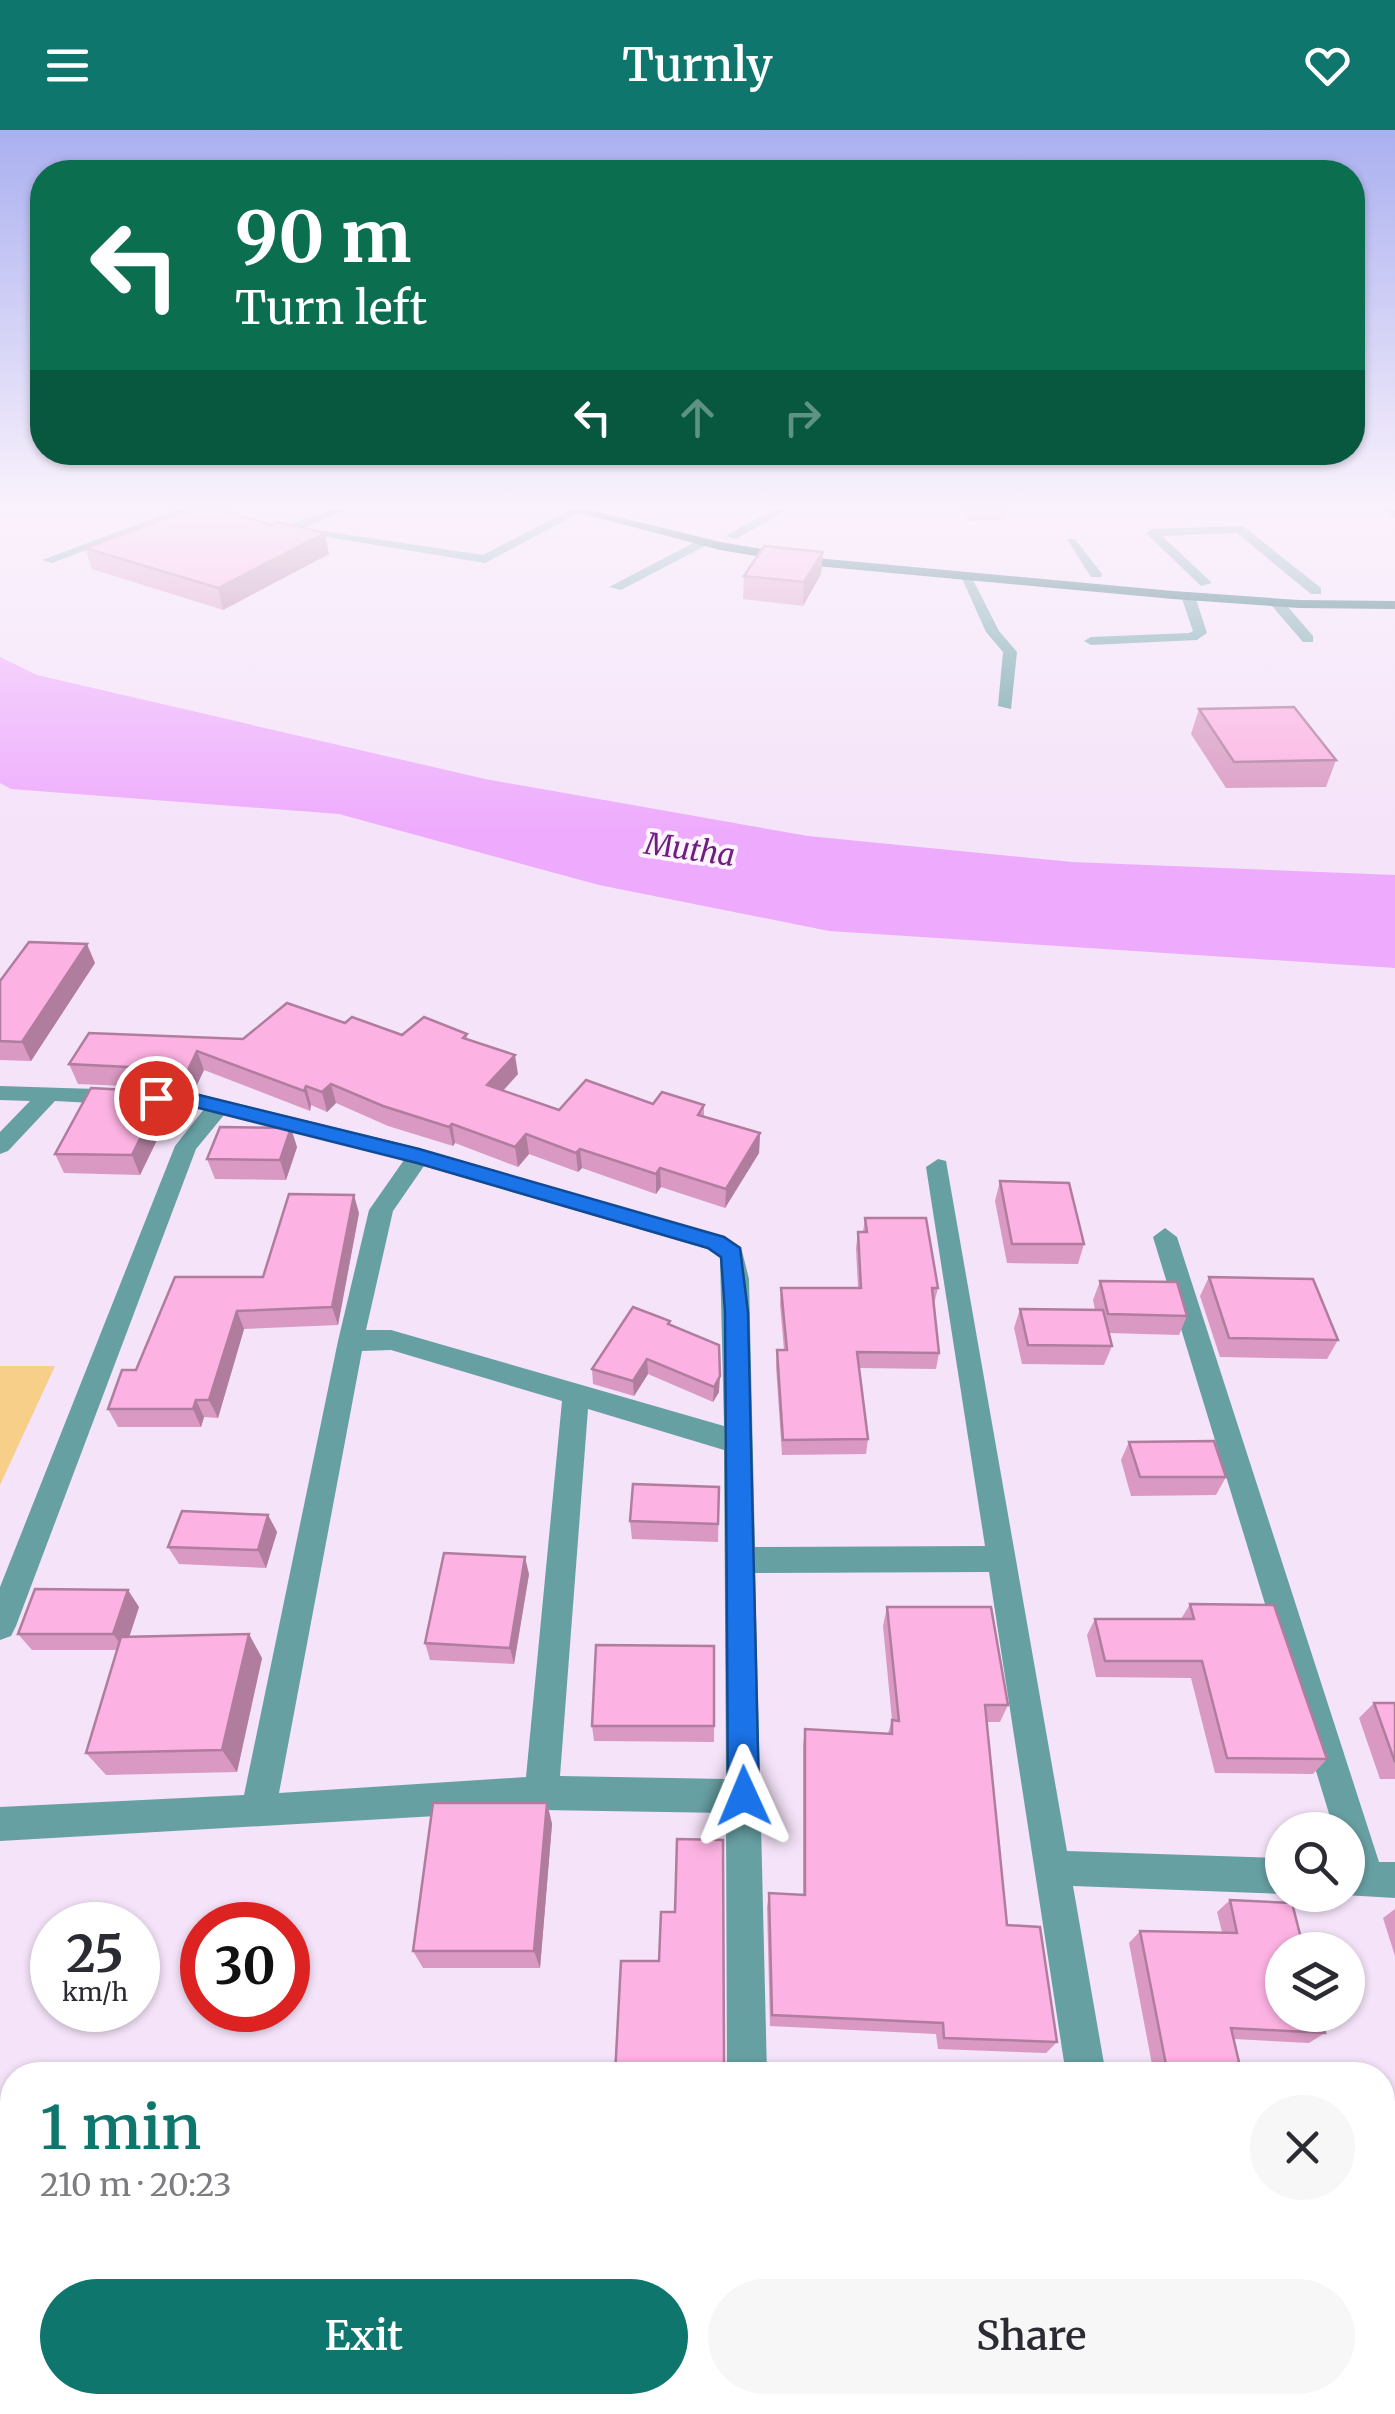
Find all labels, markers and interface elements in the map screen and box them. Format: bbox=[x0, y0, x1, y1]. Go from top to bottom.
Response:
text: Turnly bbox=[622, 37, 773, 93]
icon: menu bbox=[40, 38, 95, 93]
icon: heart bbox=[1300, 38, 1355, 93]
text: 90 m bbox=[235, 193, 412, 281]
icon: left bbox=[70, 200, 200, 330]
text: Turn left bbox=[235, 280, 427, 336]
icon: left bbox=[565, 390, 620, 445]
icon: ahead bbox=[670, 390, 725, 445]
icon: right bbox=[775, 390, 830, 445]
water label: Mutha bbox=[640, 824, 738, 874]
pin bbox=[114, 1056, 199, 1141]
icon: arrive bbox=[129, 1071, 184, 1126]
position arrow bbox=[692, 1744, 796, 1848]
map controls bbox=[1265, 1812, 1365, 2032]
button: search bbox=[1265, 1812, 1365, 1912]
speed limit sign: 30 bbox=[180, 1902, 310, 2032]
text: 25 bbox=[66, 1923, 124, 1986]
button: layers bbox=[1265, 1932, 1365, 2032]
text: km/h bbox=[62, 1976, 128, 2008]
text: 1 min bbox=[40, 2090, 201, 2165]
button: close bbox=[1250, 2095, 1355, 2200]
text: 210 m · 20:23 bbox=[40, 2165, 232, 2205]
button: Exit bbox=[40, 2279, 688, 2394]
button: Share bbox=[708, 2279, 1355, 2394]

